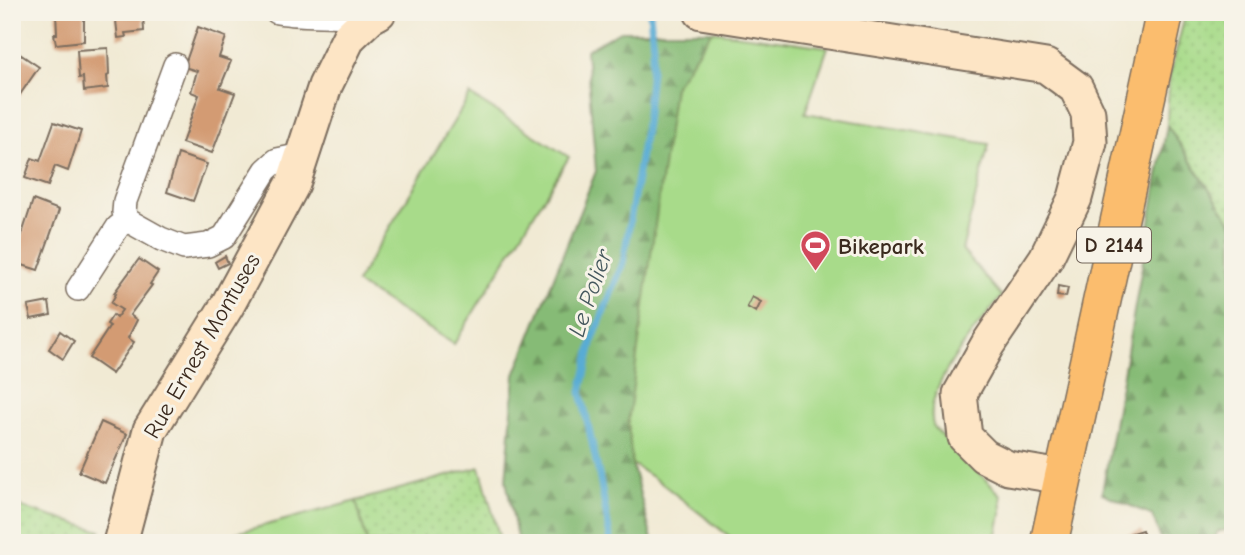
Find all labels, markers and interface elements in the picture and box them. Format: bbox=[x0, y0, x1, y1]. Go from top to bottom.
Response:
road number: D 2144 bbox=[1077, 228, 1151, 262]
sports icon: Bikepark bbox=[798, 229, 832, 273]
place label: Bikepark bbox=[838, 233, 924, 260]
water label: Le Polier bbox=[562, 244, 618, 340]
street label: Rue Ernest Montuses bbox=[138, 249, 266, 443]

